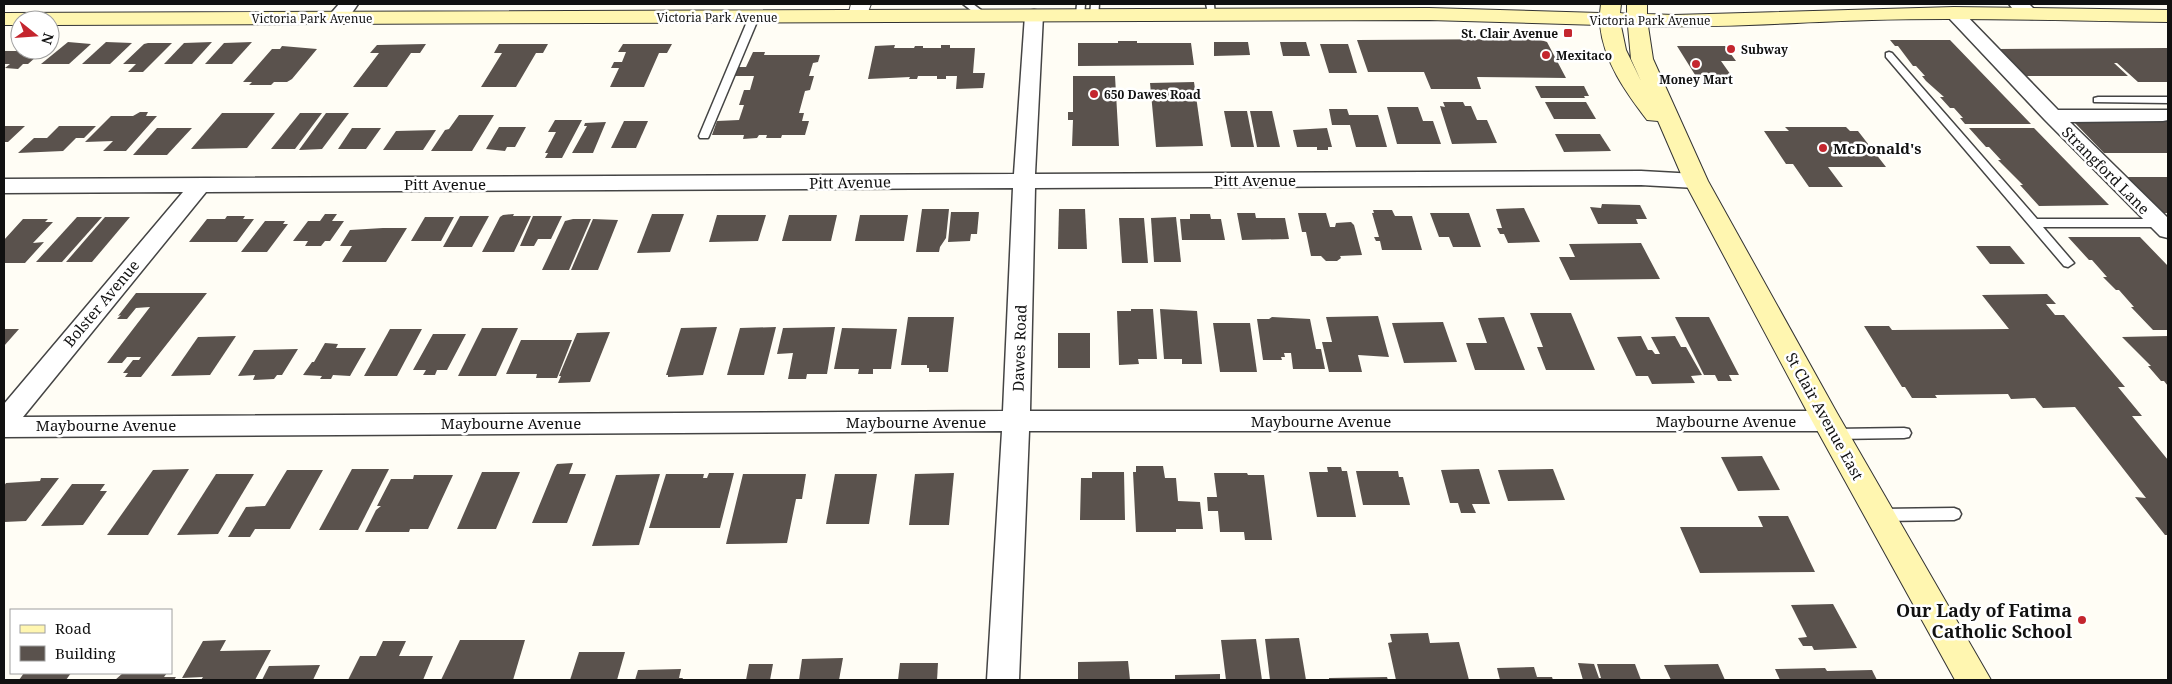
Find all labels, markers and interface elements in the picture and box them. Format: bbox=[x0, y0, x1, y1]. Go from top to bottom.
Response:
street label: Victoria Park Avenue bbox=[656, 9, 778, 26]
north arrow bbox=[10, 10, 60, 60]
street label: Victoria Park Avenue bbox=[251, 10, 373, 27]
street label: Victoria Park Avenue bbox=[1589, 12, 1711, 29]
place label: St. Clair Avenue bbox=[1461, 25, 1558, 42]
marker: St. Clair Avenue bbox=[1562, 27, 1574, 39]
text: N bbox=[37, 31, 59, 47]
place label: Subway bbox=[1741, 41, 1788, 58]
marker: Subway bbox=[1725, 43, 1737, 55]
place label: Mexitaco bbox=[1556, 47, 1612, 64]
marker: Mexitaco bbox=[1540, 49, 1552, 61]
marker: Money Mart bbox=[1690, 58, 1702, 70]
place label: Money Mart bbox=[1659, 71, 1733, 88]
place label: 650 Dawes Road bbox=[1104, 86, 1201, 103]
marker: 650 Dawes Road bbox=[1088, 88, 1100, 100]
street label: Strangford Lane bbox=[2058, 122, 2154, 218]
place label: McDonald's bbox=[1833, 138, 1922, 158]
marker: McDonald's bbox=[1817, 142, 1829, 154]
street label: Pitt Avenue bbox=[1214, 170, 1296, 190]
street label: Pitt Avenue bbox=[809, 171, 891, 193]
street label: Pitt Avenue bbox=[404, 174, 486, 194]
street label: Bolster Avenue bbox=[59, 255, 143, 351]
street label: Dawes Road bbox=[1007, 304, 1031, 392]
street label: St Clair Avenue East bbox=[1782, 349, 1868, 483]
street label: Maybourne Avenue bbox=[1251, 411, 1391, 431]
street label: Maybourne Avenue bbox=[1656, 411, 1796, 431]
street label: Maybourne Avenue bbox=[846, 412, 986, 432]
street label: Maybourne Avenue bbox=[441, 413, 581, 433]
street label: Maybourne Avenue bbox=[36, 415, 176, 435]
place label: Our Lady of Fatima Catholic School bbox=[1896, 598, 2073, 643]
legend bbox=[10, 609, 172, 674]
marker: Our Lady of Fatima Catholic School bbox=[2076, 614, 2088, 626]
text: Road bbox=[55, 618, 91, 638]
text: Building bbox=[55, 643, 116, 663]

